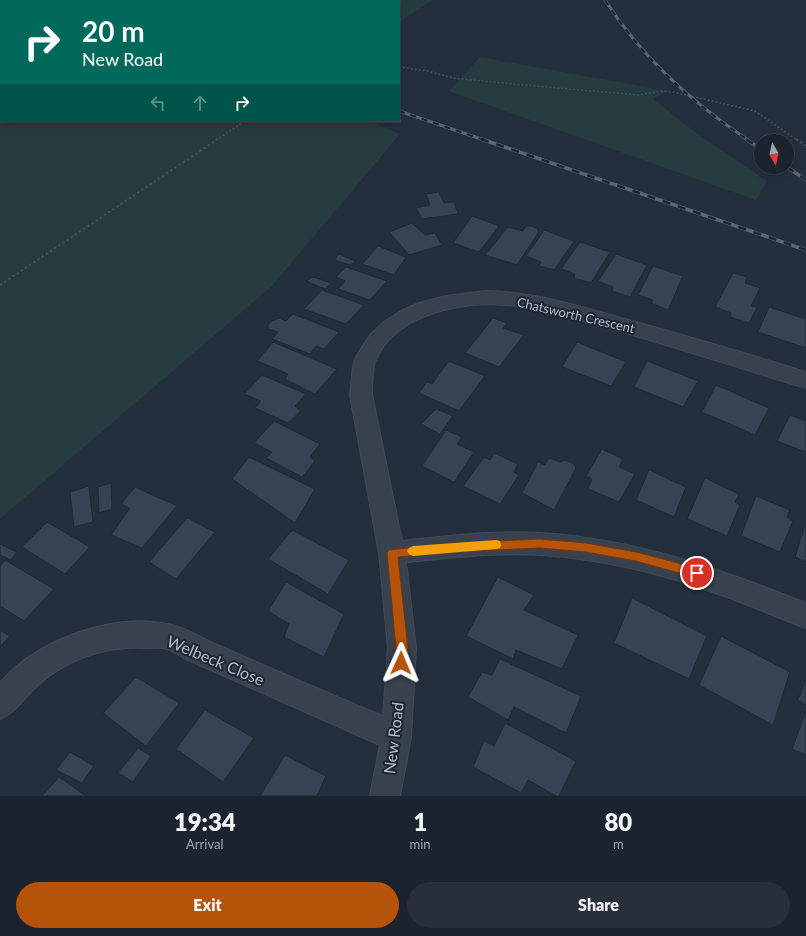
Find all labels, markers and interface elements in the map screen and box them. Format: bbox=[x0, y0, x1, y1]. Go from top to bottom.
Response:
text: 20 m bbox=[82, 14, 145, 48]
icon: right bbox=[16, 16, 68, 68]
text: New Road bbox=[82, 48, 163, 70]
icon: left bbox=[147, 92, 169, 114]
icon: ahead bbox=[189, 92, 211, 114]
icon: right bbox=[231, 92, 253, 114]
north arrow bbox=[754, 134, 794, 174]
map controls bbox=[754, 134, 794, 174]
street label: Chatsworth Crescent bbox=[516, 294, 637, 336]
pin bbox=[680, 556, 714, 590]
icon: arrive bbox=[686, 562, 708, 584]
street label: Welbeck Close bbox=[164, 631, 268, 689]
position arrow bbox=[380, 642, 422, 684]
street label: New Road bbox=[379, 701, 407, 775]
text: 19:34 bbox=[174, 807, 236, 836]
text: 1 bbox=[413, 807, 427, 836]
text: 80 bbox=[604, 807, 632, 836]
text: Arrival bbox=[186, 836, 224, 852]
text: min bbox=[410, 836, 431, 852]
text: m bbox=[613, 836, 624, 852]
button: Exit bbox=[16, 882, 399, 928]
button: Share bbox=[407, 882, 790, 928]

